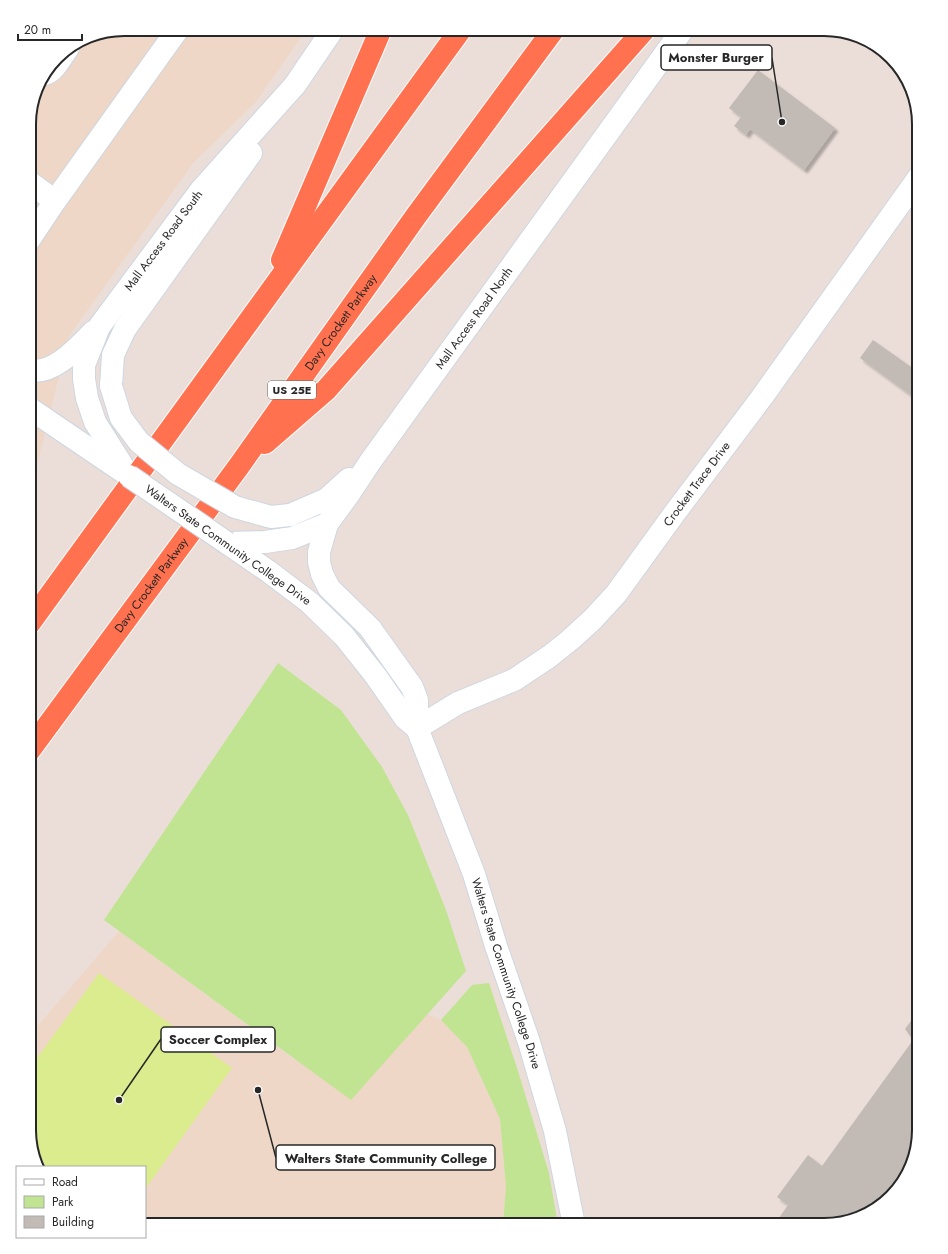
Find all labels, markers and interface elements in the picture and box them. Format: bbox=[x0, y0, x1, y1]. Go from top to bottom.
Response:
scale bar bbox=[18, 16, 82, 42]
text: 20 m bbox=[24, 21, 51, 39]
callout: Monster Burger bbox=[661, 45, 772, 70]
text: Monster Burger bbox=[668, 48, 764, 67]
street label: Mall Access Road South bbox=[120, 186, 207, 295]
street label: Mall Access Road North bbox=[431, 263, 517, 373]
street label: Davy Crockett Parkway bbox=[300, 270, 381, 374]
road number: US 25E bbox=[268, 381, 316, 399]
street label: Crockett Trace Drive bbox=[659, 438, 734, 530]
street label: Walters State Community College Drive bbox=[141, 480, 315, 610]
street label: Davy Crockett Parkway bbox=[110, 533, 193, 637]
street label: Walters State Community College Drive bbox=[467, 876, 545, 1071]
callout: Soccer Complex bbox=[161, 1027, 275, 1052]
text: Soccer Complex bbox=[169, 1030, 267, 1049]
callout: Walters State Community College bbox=[276, 1145, 495, 1170]
text: Walters State Community College bbox=[285, 1149, 488, 1168]
legend bbox=[16, 1166, 146, 1238]
text: Road bbox=[52, 1173, 78, 1191]
text: Park bbox=[52, 1193, 74, 1211]
text: Building bbox=[52, 1213, 94, 1231]

